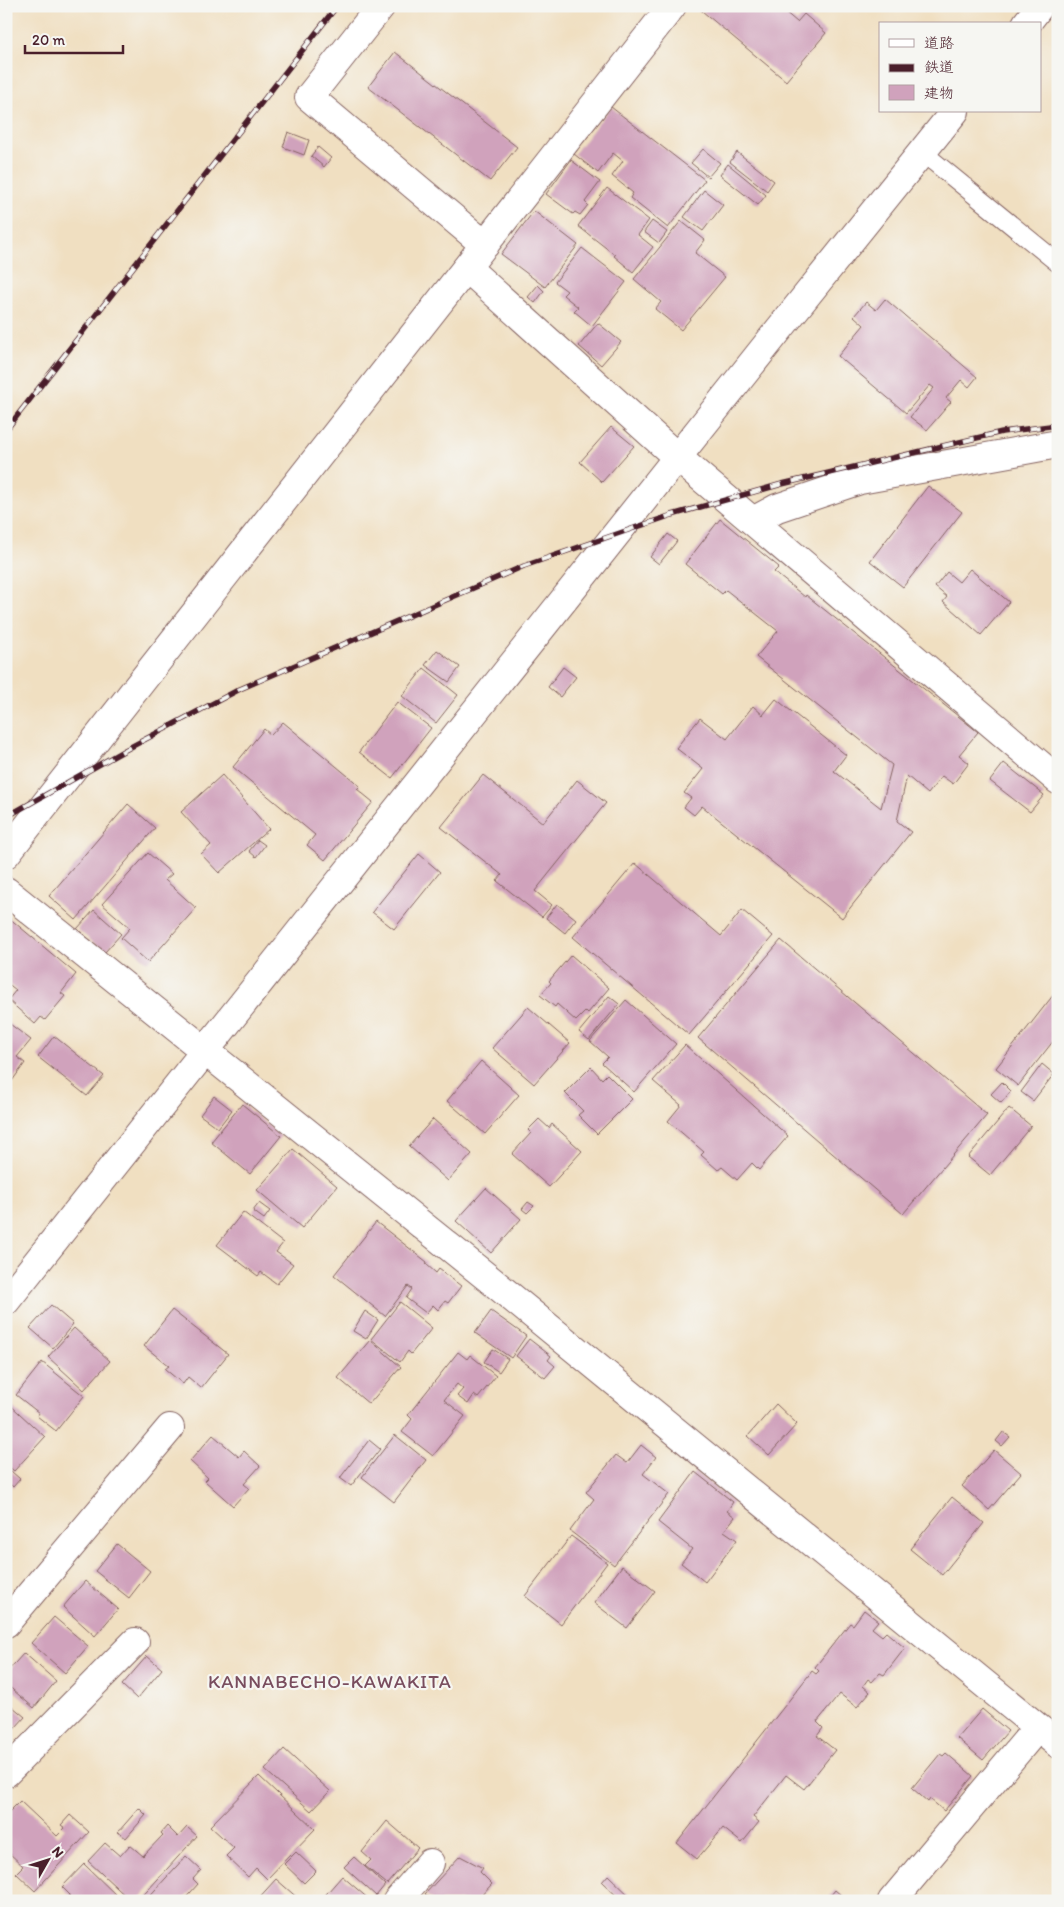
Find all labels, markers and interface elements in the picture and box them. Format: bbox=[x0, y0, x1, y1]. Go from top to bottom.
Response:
scale bar bbox=[25, 22, 122, 54]
legend bbox=[879, 22, 1042, 112]
text: 20 m bbox=[32, 31, 66, 49]
text: 道路 bbox=[924, 34, 954, 52]
text: 鉄道 bbox=[924, 58, 954, 76]
text: 建物 bbox=[924, 84, 954, 102]
district label: KANNABECHO-KAWAKITA bbox=[208, 1670, 452, 1693]
north arrow bbox=[22, 1834, 72, 1884]
text: N bbox=[48, 1843, 67, 1861]

